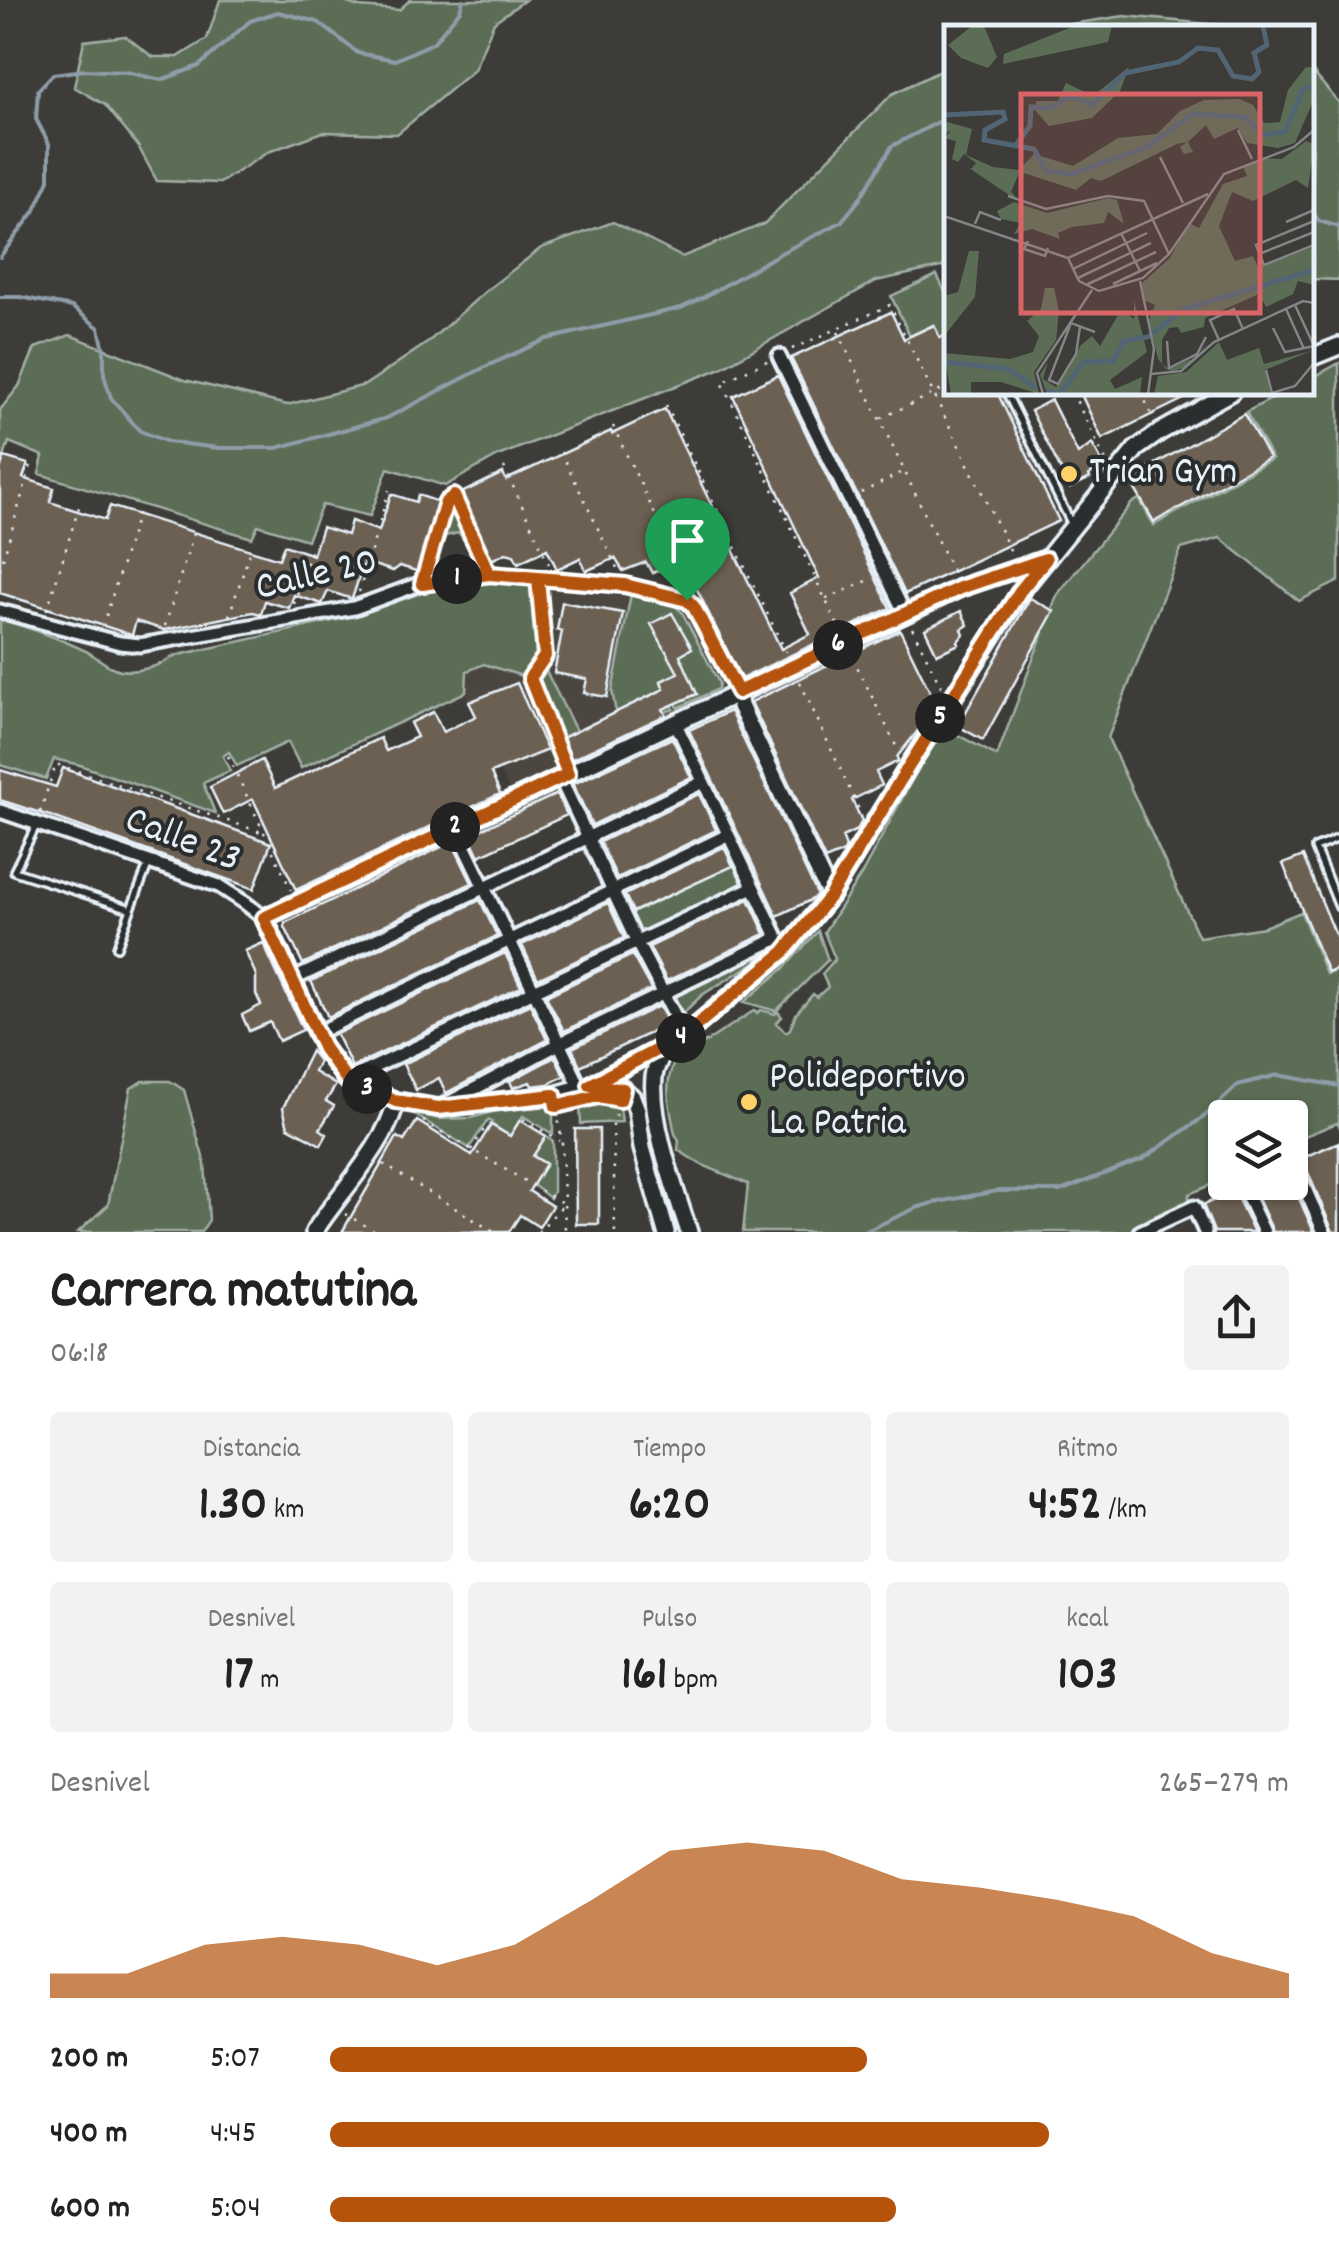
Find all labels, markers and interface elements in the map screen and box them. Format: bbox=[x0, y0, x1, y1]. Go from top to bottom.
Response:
inset map bbox=[944, 25, 1314, 395]
place label: Trian Gym bbox=[1089, 446, 1237, 503]
marker: Trian Gym bbox=[1058, 463, 1080, 485]
pin bbox=[645, 498, 730, 601]
icon: arrive bbox=[660, 513, 715, 568]
street label: Calle 20 bbox=[250, 535, 384, 619]
pin: 1 bbox=[432, 554, 482, 604]
text: 1 bbox=[454, 559, 460, 599]
pin: 6 bbox=[813, 620, 863, 670]
text: 6 bbox=[831, 625, 845, 665]
pin: 5 bbox=[915, 693, 965, 743]
text: 5 bbox=[934, 698, 946, 738]
street label: Calle 23 bbox=[116, 794, 248, 890]
pin: 2 bbox=[430, 802, 480, 852]
text: 2 bbox=[449, 807, 461, 847]
pin: 4 bbox=[656, 1013, 706, 1063]
text: 4 bbox=[675, 1018, 687, 1058]
place label: Polideportivo La Patria bbox=[769, 1051, 966, 1154]
pin: 3 bbox=[342, 1064, 392, 1114]
text: 3 bbox=[361, 1069, 373, 1109]
marker: Polideportivo La Patria bbox=[738, 1091, 760, 1113]
map controls bbox=[1208, 1100, 1308, 1200]
button: layers bbox=[1208, 1100, 1308, 1200]
text: Carrera matutina bbox=[50, 1255, 416, 1334]
button: share bbox=[1184, 1265, 1289, 1370]
text: 06:18 bbox=[50, 1332, 108, 1378]
text: Distancia bbox=[203, 1431, 300, 1471]
text: Tiempo bbox=[633, 1431, 706, 1471]
text: Ritmo bbox=[1057, 1431, 1118, 1471]
text: 1.30 bbox=[199, 1471, 267, 1543]
text: 6:20 bbox=[629, 1471, 710, 1543]
text: 4:52 bbox=[1028, 1471, 1102, 1543]
text: km bbox=[267, 1492, 304, 1532]
text: /km bbox=[1102, 1492, 1147, 1532]
text: Desnivel bbox=[208, 1601, 295, 1641]
text: Pulso bbox=[642, 1601, 697, 1641]
text: kcal bbox=[1066, 1601, 1109, 1641]
text: 17 bbox=[224, 1641, 254, 1713]
text: 161 bbox=[621, 1641, 667, 1713]
text: 103 bbox=[1057, 1641, 1118, 1713]
text: m bbox=[254, 1662, 279, 1702]
text: bpm bbox=[667, 1662, 718, 1702]
text: Desnivel bbox=[50, 1762, 150, 1808]
text: 265–279 m bbox=[1158, 1762, 1289, 1808]
text: 200 m bbox=[50, 2037, 128, 2083]
text: 5:07 bbox=[210, 2037, 260, 2083]
text: 400 m bbox=[50, 2112, 127, 2158]
text: 4:45 bbox=[210, 2112, 257, 2158]
text: 600 m bbox=[50, 2187, 130, 2233]
text: 5:04 bbox=[210, 2187, 261, 2233]

